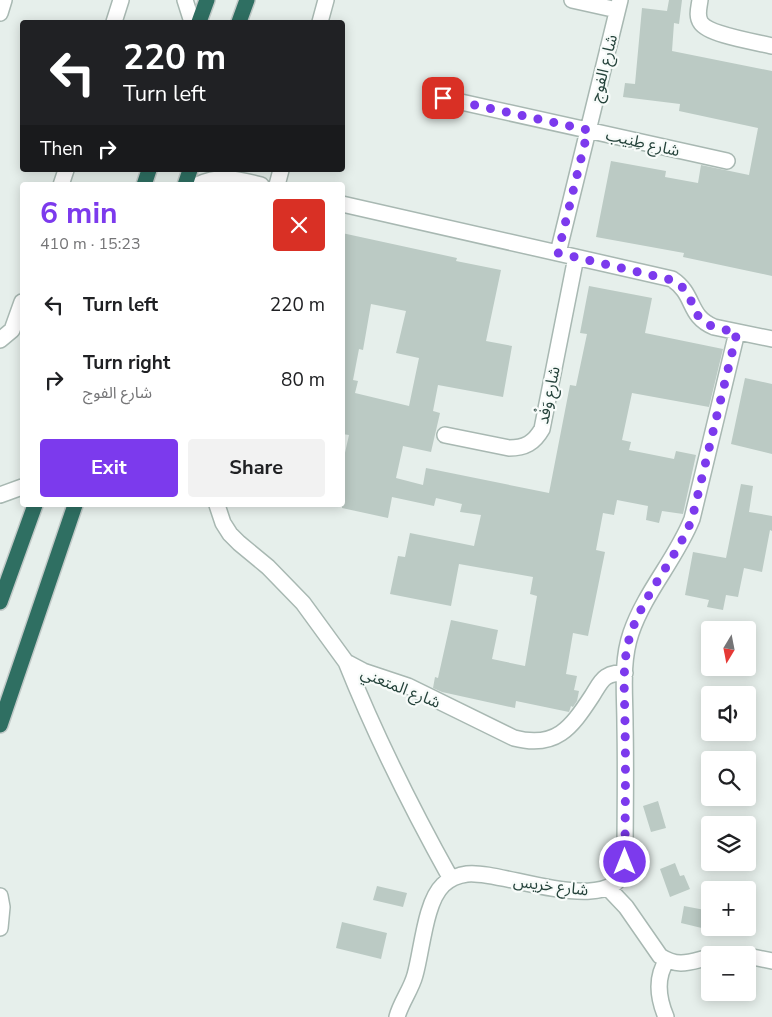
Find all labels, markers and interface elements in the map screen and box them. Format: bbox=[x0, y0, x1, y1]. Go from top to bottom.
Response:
street label: شارع الفوج bbox=[585, 32, 624, 105]
text: 220 m bbox=[123, 34, 226, 81]
icon: left bbox=[40, 40, 105, 105]
pin bbox=[422, 77, 464, 119]
text: Turn left bbox=[123, 79, 206, 109]
icon: arrive bbox=[429, 84, 457, 112]
street label: شارع طِنِيب bbox=[603, 124, 682, 163]
icon: right bbox=[93, 135, 121, 163]
text: Then bbox=[40, 136, 83, 162]
text: 6 min bbox=[40, 193, 118, 234]
button: close bbox=[273, 199, 325, 251]
text: 410 m · 15:23 bbox=[40, 233, 141, 255]
icon: left bbox=[40, 291, 68, 319]
text: Turn left bbox=[83, 292, 158, 318]
text: 220 m bbox=[270, 292, 325, 318]
text: Turn right bbox=[83, 350, 170, 376]
street label: شارع وَفْد bbox=[531, 364, 567, 426]
icon: right bbox=[40, 366, 68, 394]
text: 80 m bbox=[281, 367, 325, 393]
text: شارع الفوج bbox=[83, 382, 152, 404]
button: Exit bbox=[40, 439, 178, 497]
button: Share bbox=[188, 439, 325, 497]
north arrow bbox=[701, 621, 756, 676]
map controls bbox=[701, 621, 756, 1001]
street label: شارع المتعني bbox=[357, 662, 444, 715]
button: sound bbox=[701, 686, 756, 741]
button: search bbox=[701, 751, 756, 806]
button: layers bbox=[701, 816, 756, 871]
position arrow bbox=[598, 835, 650, 887]
street label: شارع خريس bbox=[512, 870, 590, 903]
button: + bbox=[701, 881, 756, 936]
button: − bbox=[701, 946, 756, 1001]

